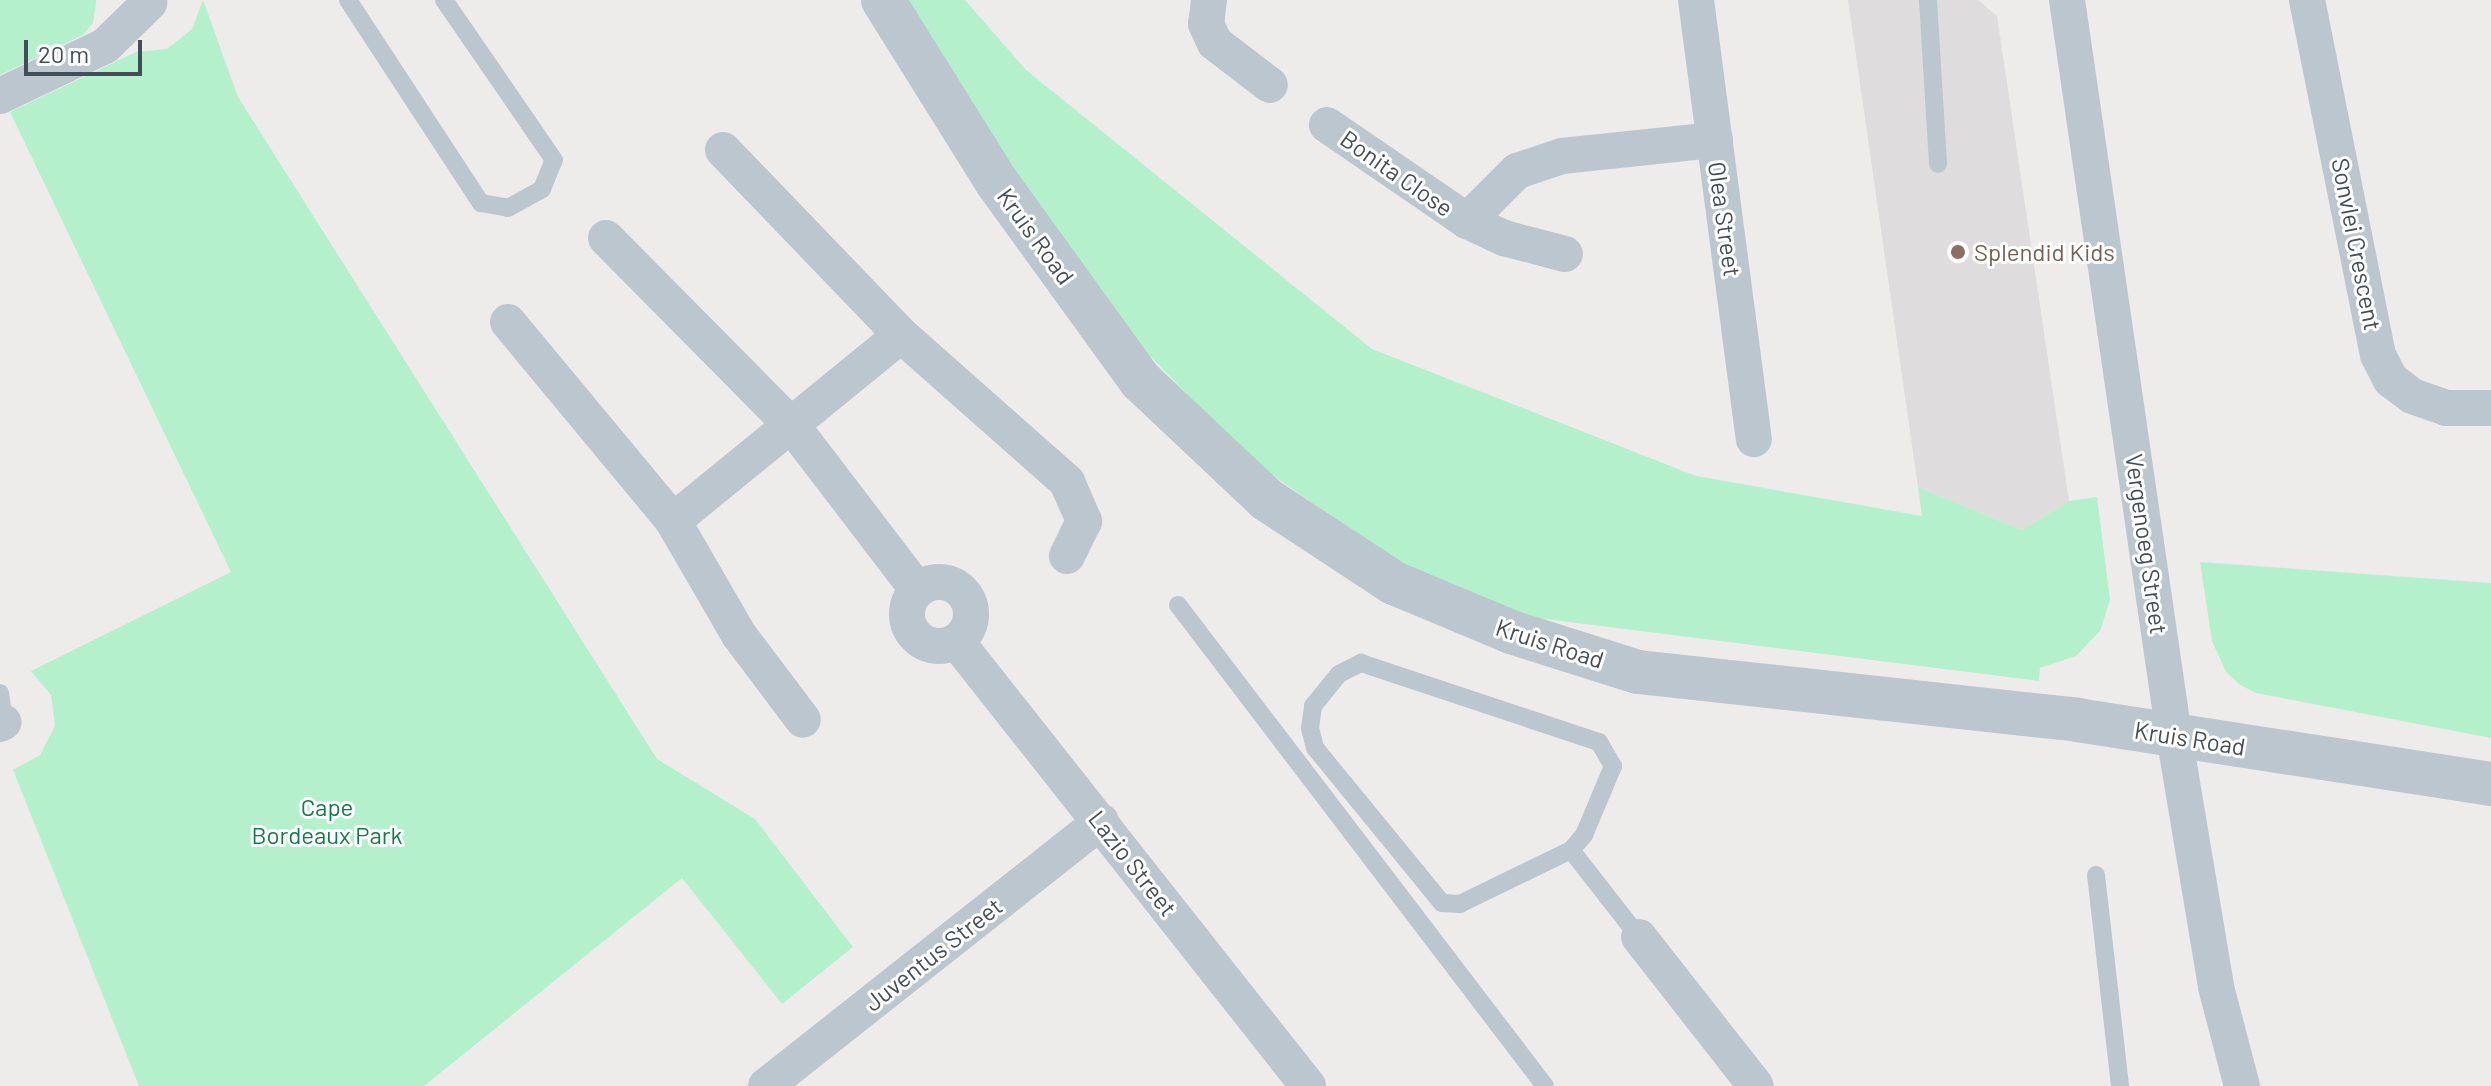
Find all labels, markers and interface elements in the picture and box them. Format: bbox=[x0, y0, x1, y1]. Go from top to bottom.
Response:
scale bar bbox=[28, 24, 146, 74]
text: 20 m bbox=[38, 39, 89, 68]
street label: Bonita Close bbox=[1335, 124, 1459, 222]
street label: Sonvlei Crescent bbox=[2326, 156, 2388, 332]
street label: Olea Street bbox=[1703, 160, 1747, 278]
street label: Kruis Road bbox=[991, 182, 1081, 290]
place label: Splendid Kids bbox=[1974, 238, 2115, 266]
marker: Splendid Kids bbox=[1949, 243, 1967, 261]
street label: Vergenoeg Street bbox=[2120, 452, 2174, 636]
street label: Kruis Road bbox=[1492, 612, 1608, 674]
street label: Kruis Road bbox=[2133, 715, 2247, 761]
park label: Cape Bordeaux Park bbox=[251, 793, 403, 849]
street label: Lazio Street bbox=[1083, 804, 1183, 922]
street label: Juventus Street bbox=[858, 891, 1008, 1017]

